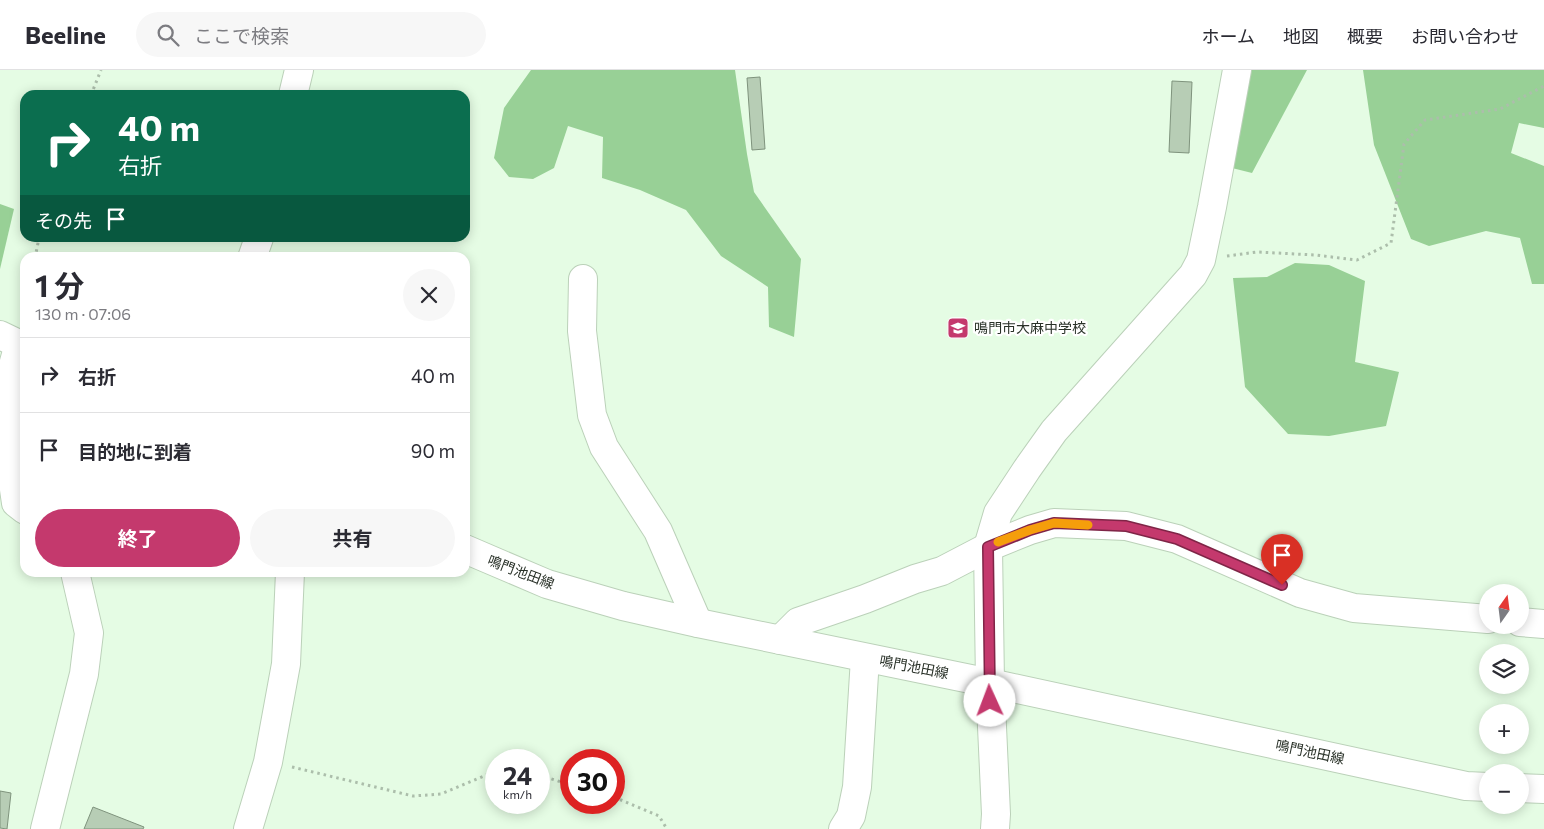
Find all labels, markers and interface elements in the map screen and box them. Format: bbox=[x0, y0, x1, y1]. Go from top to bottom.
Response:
search box bbox=[136, 12, 486, 57]
text: Beeline bbox=[25, 20, 106, 49]
icon: search bbox=[154, 21, 182, 49]
text: ここで検索 bbox=[194, 24, 289, 47]
text: ホーム bbox=[1202, 25, 1255, 47]
text: 地図 bbox=[1283, 25, 1319, 47]
text: 概要 bbox=[1347, 25, 1383, 47]
text: お問い合わせ bbox=[1411, 25, 1519, 47]
text: 40 m bbox=[118, 105, 200, 148]
icon: right bbox=[35, 110, 100, 175]
text: 右折 bbox=[118, 152, 162, 179]
icon: arrive bbox=[102, 205, 130, 233]
text: その先 bbox=[35, 209, 92, 232]
text: 1 分 bbox=[35, 266, 84, 303]
button: close bbox=[403, 269, 455, 321]
text: 130 m · 07:06 bbox=[35, 304, 131, 323]
school or university icon: 鳴門市大麻中学校 bbox=[946, 316, 970, 340]
place label: 鳴門市大麻中学校 bbox=[974, 319, 1086, 336]
icon: right bbox=[35, 361, 63, 389]
text: 40 m bbox=[411, 364, 455, 387]
text: 右折 bbox=[78, 365, 116, 388]
icon: arrive bbox=[35, 436, 63, 464]
text: 90 m bbox=[411, 439, 455, 462]
text: 目的地に到着 bbox=[78, 440, 192, 463]
button: 終了 bbox=[35, 509, 240, 567]
button: 共有 bbox=[250, 509, 455, 567]
pin bbox=[1261, 534, 1303, 585]
icon: arrive bbox=[1268, 541, 1296, 569]
street label: 鳴門池田線 bbox=[485, 551, 557, 592]
north arrow bbox=[1479, 584, 1529, 634]
map controls bbox=[1479, 584, 1529, 814]
button: layers bbox=[1479, 644, 1529, 694]
street label: 鳴門池田線 bbox=[878, 651, 950, 682]
position arrow bbox=[963, 674, 1015, 726]
button: + bbox=[1479, 704, 1529, 754]
street label: 鳴門池田線 bbox=[1274, 736, 1346, 767]
speed limit sign: 30 bbox=[560, 749, 625, 814]
text: 24 bbox=[503, 760, 532, 790]
button: − bbox=[1479, 764, 1529, 814]
text: km/h bbox=[503, 787, 532, 801]

